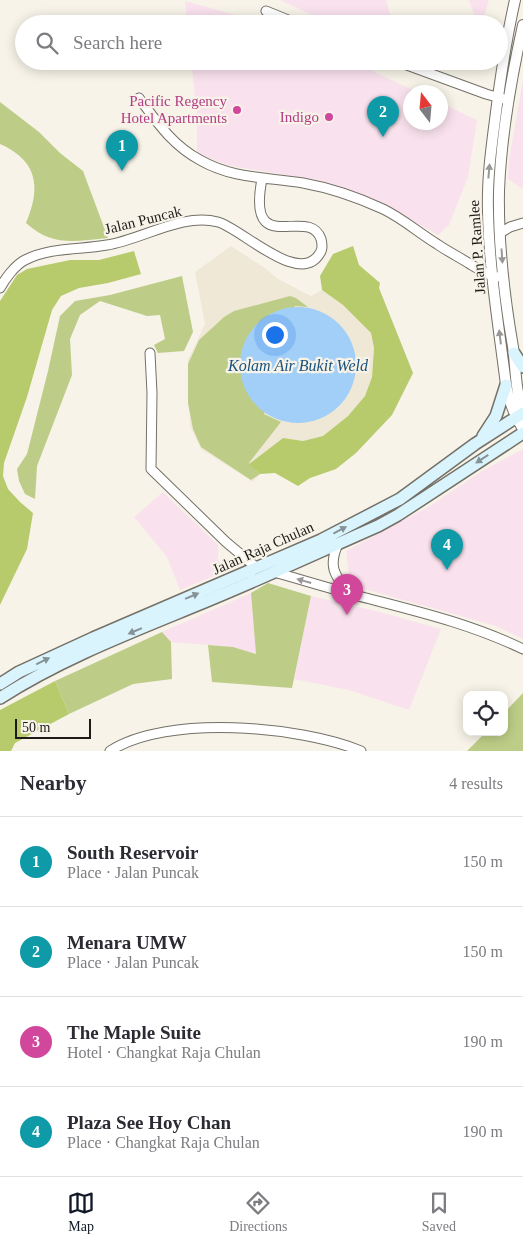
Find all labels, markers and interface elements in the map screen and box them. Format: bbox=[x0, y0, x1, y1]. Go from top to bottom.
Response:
search box bbox=[15, 15, 508, 70]
icon: search bbox=[33, 29, 61, 57]
text: Search here bbox=[73, 32, 162, 53]
north arrow bbox=[403, 85, 448, 130]
place label: Pacific Regency Hotel Apartments bbox=[121, 93, 227, 126]
pin: 2 bbox=[367, 96, 399, 137]
marker: Pacific Regency Hotel Apartments bbox=[231, 104, 243, 116]
place label: Indigo bbox=[280, 109, 319, 125]
marker: Indigo bbox=[323, 111, 335, 123]
pin: 1 bbox=[106, 130, 138, 171]
one-way arrow bbox=[485, 162, 493, 178]
street label: Jalan P. Ramlee bbox=[466, 199, 488, 295]
street label: Jalan Puncak bbox=[103, 203, 184, 237]
one-way arrow bbox=[498, 248, 506, 264]
your location bbox=[262, 322, 288, 348]
one-way arrow bbox=[496, 329, 504, 345]
water label: Kolam Air Bukit Weld bbox=[227, 357, 369, 374]
one-way arrow bbox=[475, 454, 488, 464]
street label: Jalan Raja Chulan bbox=[210, 518, 317, 578]
one-way arrow bbox=[333, 526, 347, 534]
pin: 4 bbox=[431, 529, 463, 570]
pin: 3 bbox=[331, 574, 363, 615]
one-way arrow bbox=[296, 576, 311, 584]
one-way arrow bbox=[185, 592, 200, 600]
one-way arrow bbox=[128, 627, 142, 635]
one-way arrow bbox=[36, 657, 50, 665]
map controls bbox=[463, 691, 508, 736]
button: locate bbox=[463, 691, 508, 736]
scale bar bbox=[15, 716, 91, 739]
text: 50 m bbox=[22, 720, 50, 735]
text: Nearby bbox=[20, 771, 87, 795]
text: 4 results bbox=[449, 775, 503, 792]
text: South Reservoir bbox=[67, 842, 198, 863]
text: 1 bbox=[32, 853, 40, 870]
text: 150 m bbox=[463, 853, 503, 870]
text: Place · Jalan Puncak bbox=[67, 864, 199, 881]
text: Menara UMW bbox=[67, 932, 187, 953]
text: 2 bbox=[32, 943, 40, 960]
text: 150 m bbox=[463, 943, 503, 960]
text: Place · Jalan Puncak bbox=[67, 954, 199, 971]
text: The Maple Suite bbox=[67, 1022, 201, 1043]
text: 3 bbox=[32, 1033, 40, 1050]
text: 190 m bbox=[463, 1033, 503, 1050]
text: Hotel · Changkat Raja Chulan bbox=[67, 1044, 261, 1061]
text: Plaza See Hoy Chan bbox=[67, 1112, 231, 1133]
text: 4 bbox=[32, 1123, 40, 1140]
text: 190 m bbox=[463, 1123, 503, 1140]
text: Place · Changkat Raja Chulan bbox=[67, 1134, 260, 1151]
tab: Map bbox=[67, 1189, 95, 1235]
tab: Directions bbox=[229, 1189, 288, 1235]
tab: Saved bbox=[422, 1189, 456, 1235]

